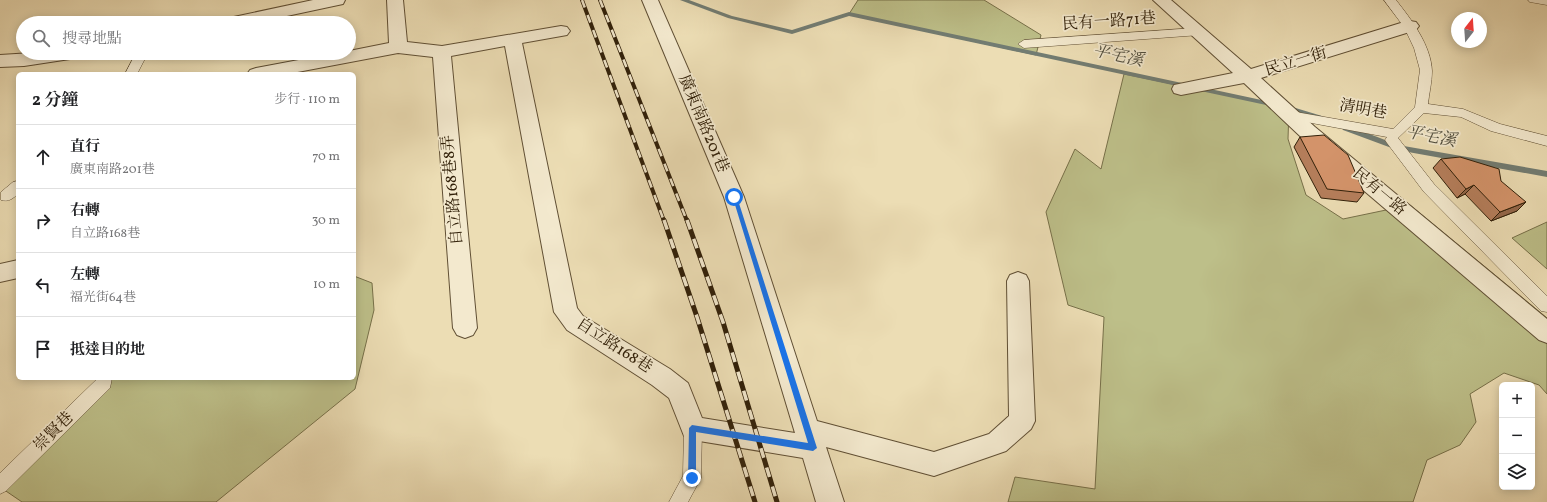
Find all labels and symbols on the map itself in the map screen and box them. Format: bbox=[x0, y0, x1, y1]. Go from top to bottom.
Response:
street label: 民有一路71巷 bbox=[1061, 8, 1157, 36]
north arrow bbox=[1451, 12, 1487, 48]
water label: 平宅溪 bbox=[1091, 39, 1147, 73]
street label: 民立一街 bbox=[1262, 42, 1330, 82]
street label: 廣東南路201巷 bbox=[673, 72, 733, 176]
street label: 清明巷 bbox=[1337, 95, 1389, 125]
water label: 平宅溪 bbox=[1404, 121, 1460, 154]
street label: 自立路168巷8弄 bbox=[437, 134, 469, 246]
street label: 民有一路 bbox=[1347, 163, 1411, 221]
route start bbox=[725, 188, 743, 206]
street label: 自立路168巷 bbox=[572, 313, 656, 379]
street label: 崇賢巷 bbox=[29, 407, 79, 457]
route end bbox=[683, 469, 701, 487]

